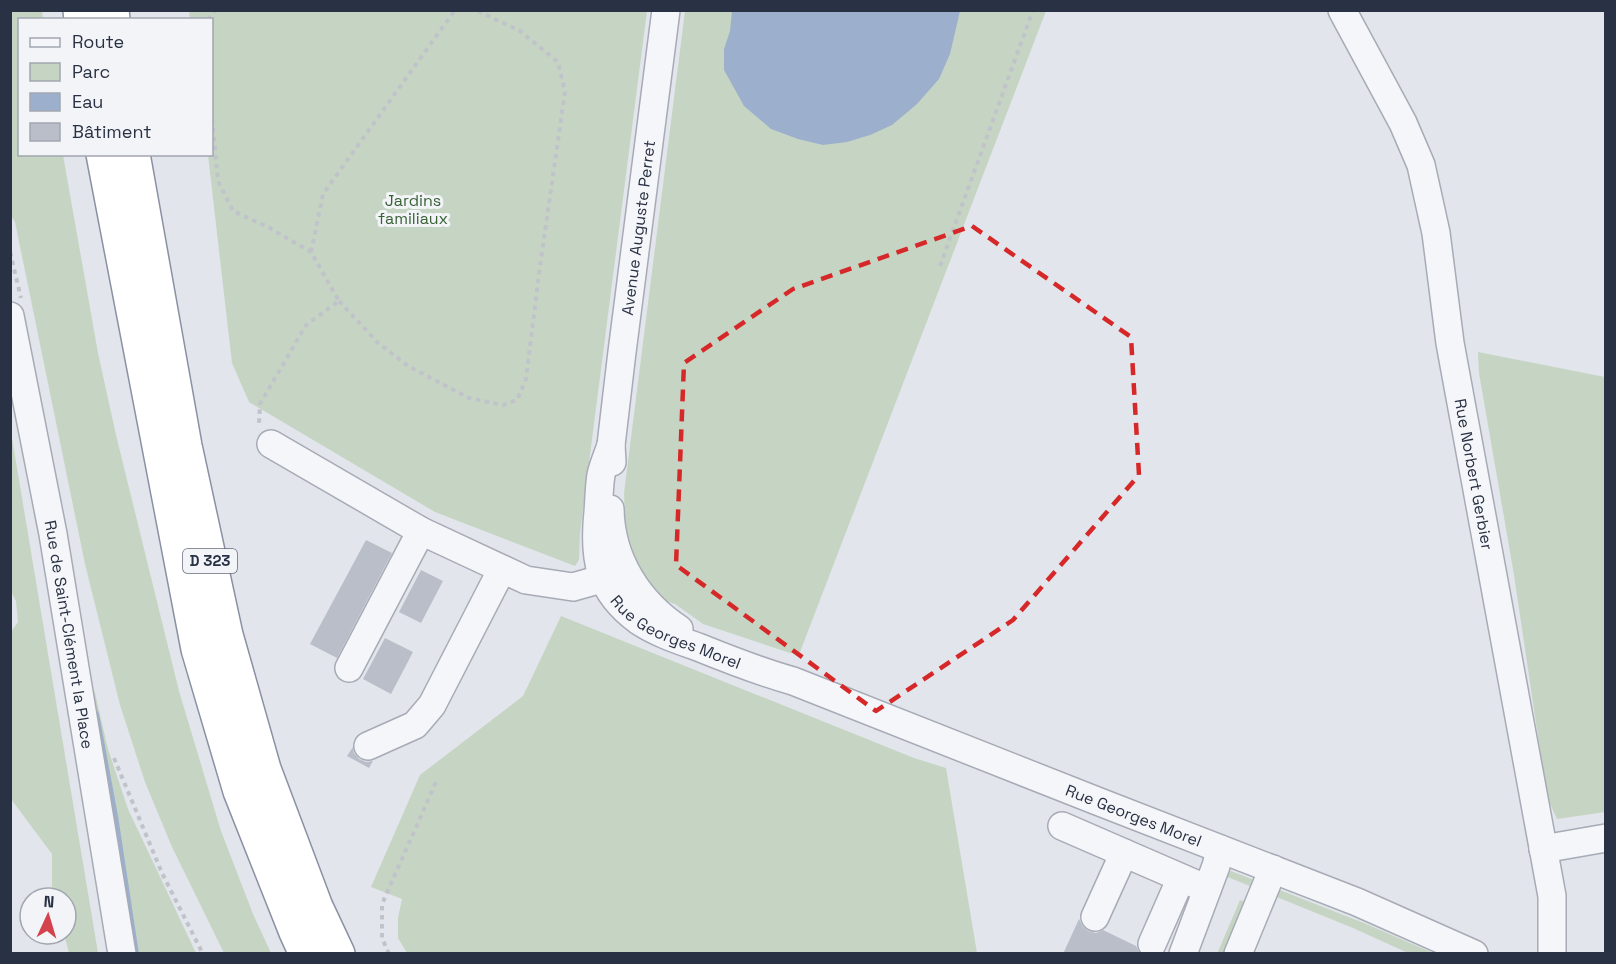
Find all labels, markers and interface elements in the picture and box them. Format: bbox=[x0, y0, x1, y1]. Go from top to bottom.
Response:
legend bbox=[18, 18, 213, 156]
text: Route bbox=[72, 30, 124, 53]
text: Parc bbox=[72, 60, 110, 83]
text: Eau bbox=[72, 90, 103, 113]
text: Bâtiment bbox=[72, 120, 152, 143]
street label: Avenue Auguste Perret bbox=[617, 139, 660, 317]
park label: Jardins familiaux bbox=[378, 190, 448, 229]
street label: Rue Norbert Gerbier bbox=[1449, 397, 1498, 552]
street label: Rue de Saint-Clément la Place bbox=[40, 519, 98, 750]
road number: D 323 bbox=[183, 549, 237, 573]
street label: Rue Georges Morel bbox=[606, 591, 744, 674]
street label: Rue Georges Morel bbox=[1062, 780, 1205, 852]
north arrow bbox=[18, 886, 78, 946]
text: N bbox=[43, 891, 55, 912]

